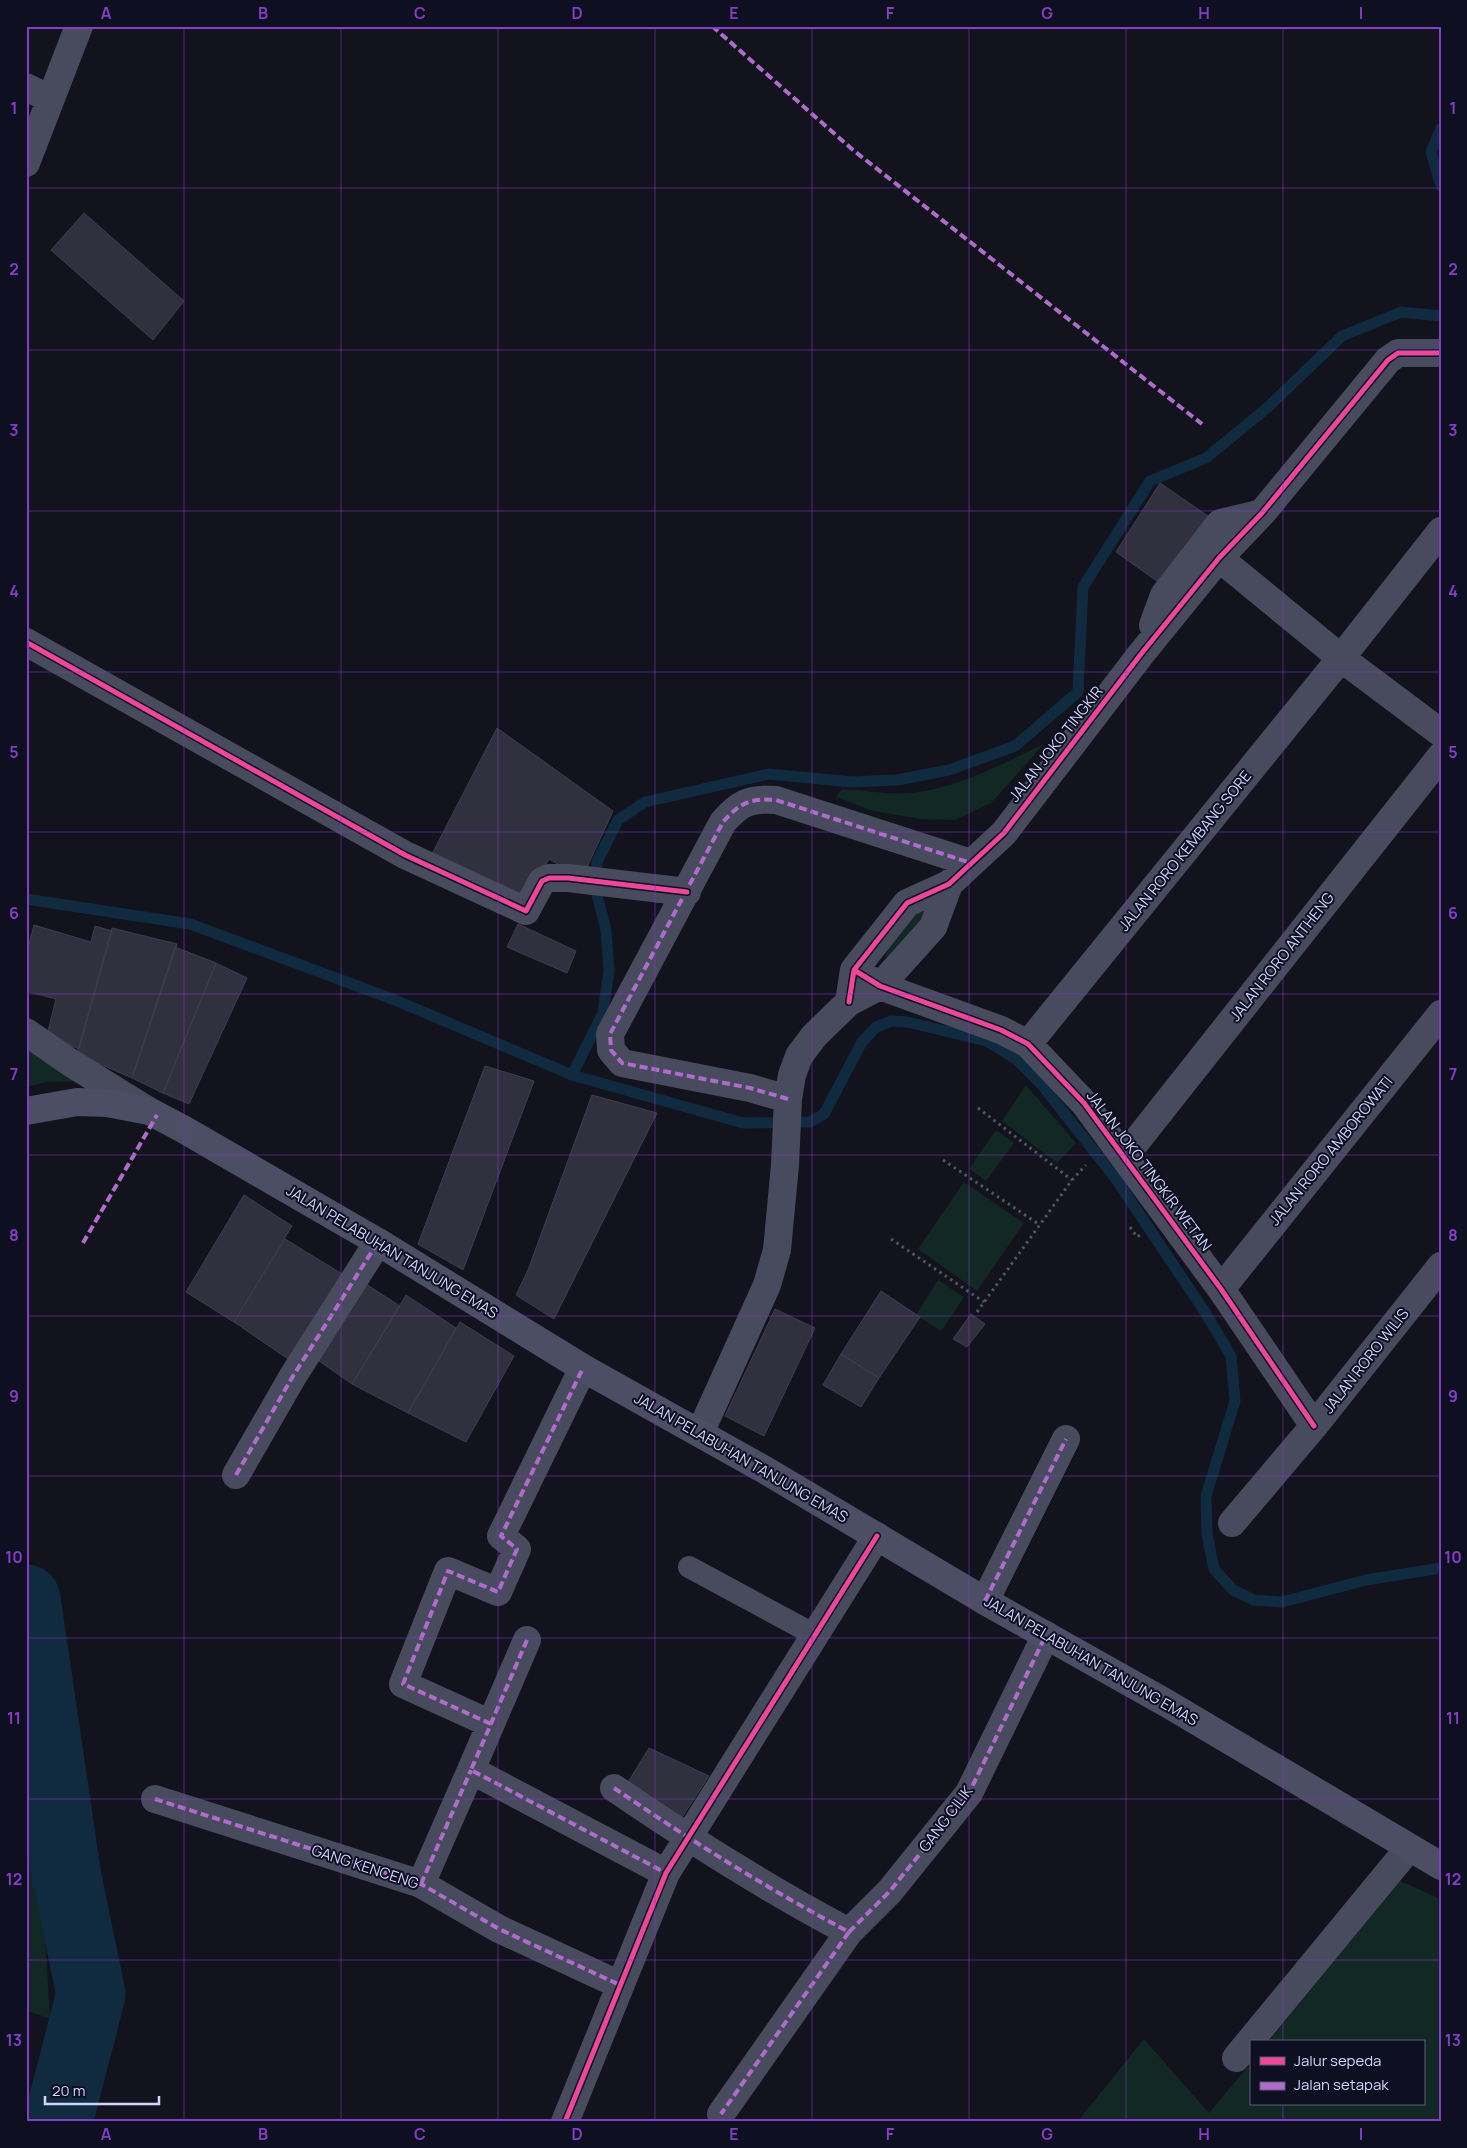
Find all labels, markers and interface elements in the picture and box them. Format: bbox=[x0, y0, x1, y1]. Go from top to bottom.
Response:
text: A bbox=[101, 2, 112, 24]
text: B bbox=[258, 2, 268, 24]
text: C bbox=[414, 2, 426, 24]
text: D bbox=[571, 2, 583, 24]
text: E bbox=[729, 2, 739, 24]
text: F bbox=[886, 2, 895, 24]
text: G bbox=[1041, 2, 1053, 24]
text: H bbox=[1198, 2, 1210, 24]
text: I bbox=[1359, 2, 1363, 24]
text: 1 bbox=[10, 97, 18, 119]
text: 1 bbox=[1449, 97, 1457, 119]
text: 2 bbox=[9, 258, 19, 280]
text: 2 bbox=[1448, 258, 1458, 280]
text: 3 bbox=[9, 419, 19, 441]
text: 3 bbox=[1448, 419, 1458, 441]
text: 4 bbox=[9, 580, 19, 602]
text: 4 bbox=[1448, 580, 1458, 602]
street label: JALAN JOKO TINGKIR bbox=[1004, 681, 1108, 806]
text: 5 bbox=[9, 741, 19, 763]
text: 5 bbox=[1448, 741, 1458, 763]
street label: JALAN RORO KEMBANG SORE bbox=[1113, 766, 1256, 935]
street label: JALAN RORO ANTHENG bbox=[1225, 887, 1339, 1026]
text: 6 bbox=[9, 902, 19, 924]
text: 6 bbox=[1448, 902, 1458, 924]
text: 7 bbox=[10, 1063, 18, 1085]
text: 7 bbox=[1449, 1063, 1457, 1085]
street label: JALAN RORO AMBOROWATI bbox=[1264, 1072, 1397, 1230]
street label: JALAN JOKO TINGKIR WETAN bbox=[1082, 1086, 1217, 1255]
street label: JALAN PELABUHAN TANJUNG EMAS bbox=[283, 1180, 502, 1323]
text: 8 bbox=[9, 1224, 19, 1246]
text: 8 bbox=[1448, 1224, 1458, 1246]
street label: JALAN RORO WILIS bbox=[1318, 1304, 1413, 1418]
text: 9 bbox=[9, 1385, 19, 1407]
text: 9 bbox=[1448, 1385, 1458, 1407]
street label: JALAN PELABUHAN TANJUNG EMAS bbox=[631, 1388, 852, 1528]
text: 10 bbox=[5, 1546, 23, 1568]
text: 10 bbox=[1444, 1546, 1462, 1568]
street label: JALAN PELABUHAN TANJUNG EMAS bbox=[981, 1591, 1202, 1731]
text: 11 bbox=[7, 1707, 21, 1729]
text: 11 bbox=[1446, 1707, 1460, 1729]
street label: GANG CILIK bbox=[914, 1781, 977, 1856]
street label: GANG KENCENG bbox=[309, 1839, 422, 1894]
text: 12 bbox=[6, 1868, 22, 1890]
text: 12 bbox=[1445, 1868, 1461, 1890]
text: 13 bbox=[6, 2029, 22, 2051]
text: 13 bbox=[1445, 2029, 1461, 2051]
legend bbox=[1250, 2040, 1424, 2106]
text: Jalur sepeda bbox=[1294, 2050, 1381, 2071]
scale bar bbox=[45, 2073, 159, 2105]
text: Jalan setapak bbox=[1294, 2074, 1389, 2095]
text: 20 m bbox=[52, 2080, 85, 2101]
text: A bbox=[101, 2123, 112, 2145]
text: B bbox=[258, 2123, 268, 2145]
text: C bbox=[414, 2123, 426, 2145]
text: D bbox=[571, 2123, 583, 2145]
text: E bbox=[729, 2123, 739, 2145]
text: F bbox=[886, 2123, 895, 2145]
text: G bbox=[1041, 2123, 1053, 2145]
text: H bbox=[1198, 2123, 1210, 2145]
text: I bbox=[1359, 2123, 1363, 2145]

